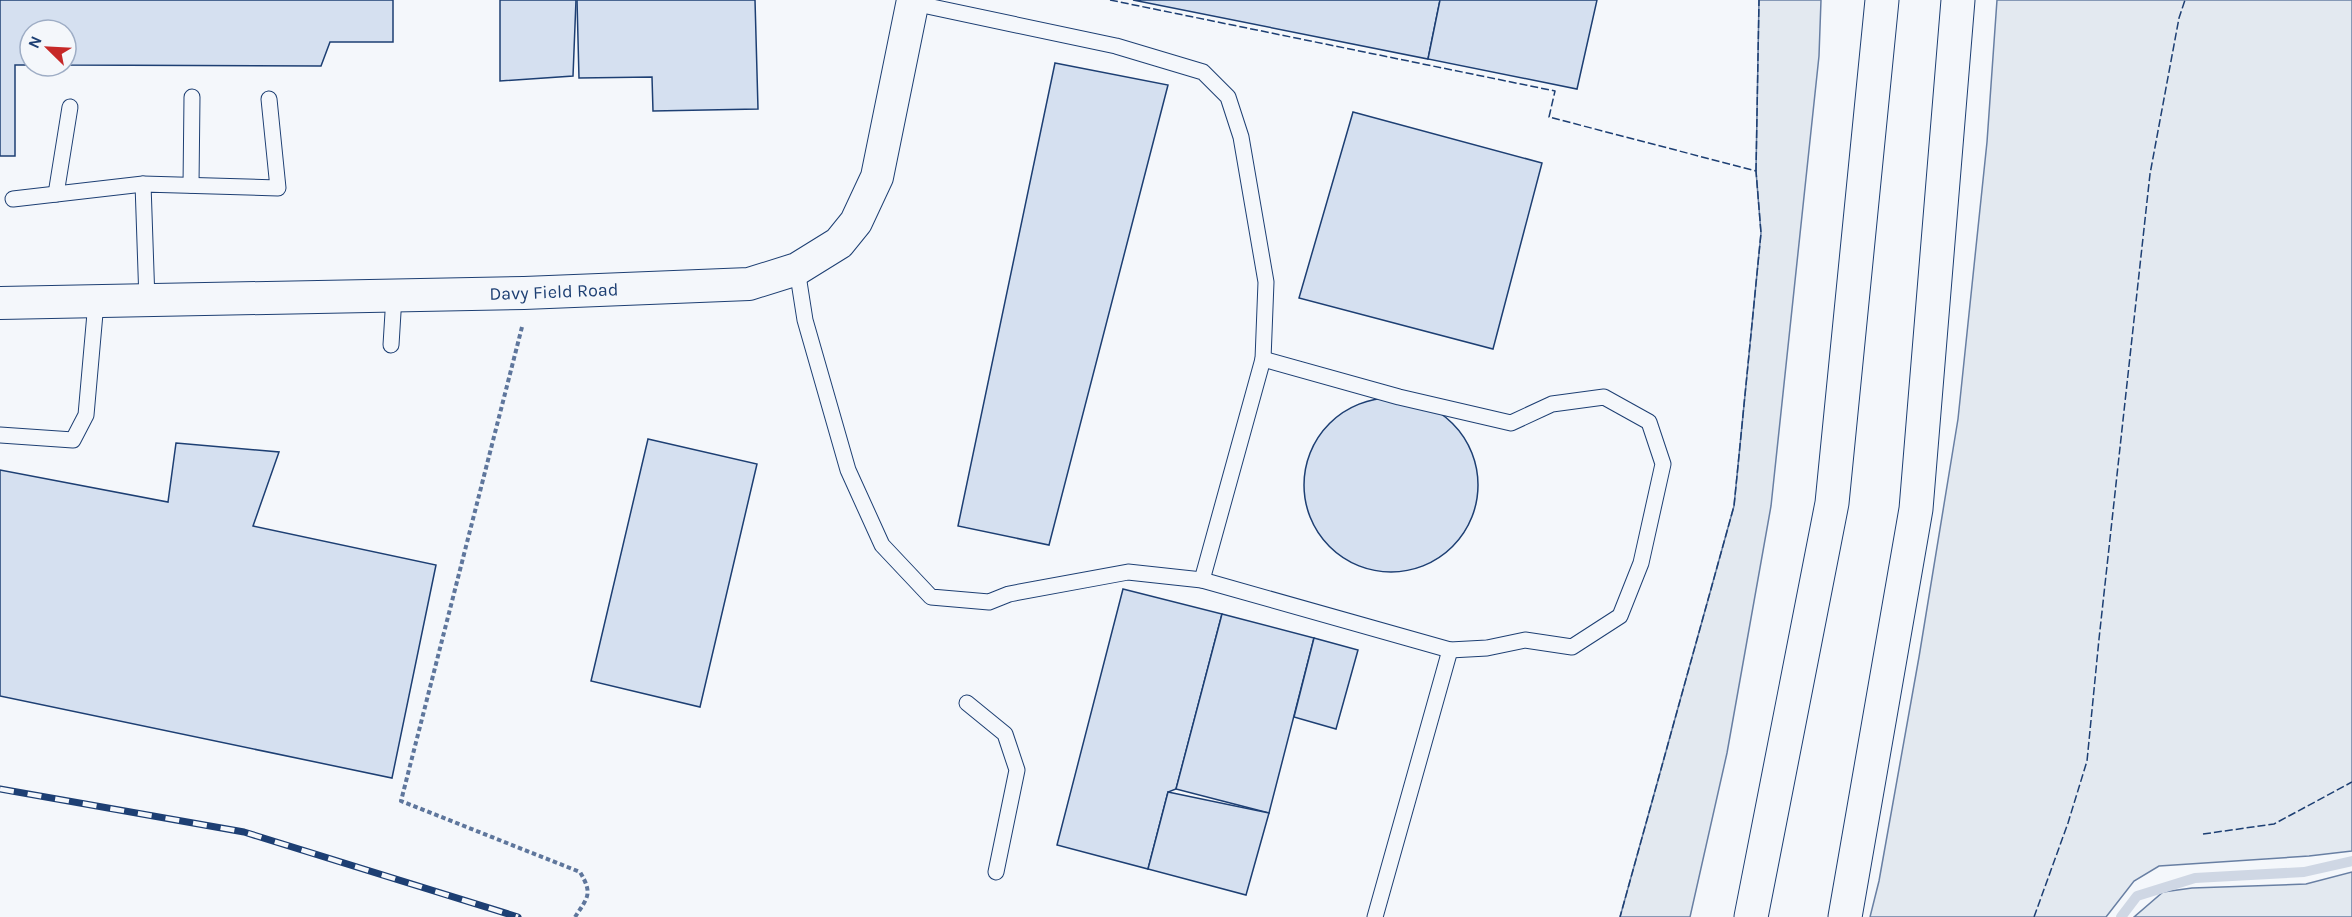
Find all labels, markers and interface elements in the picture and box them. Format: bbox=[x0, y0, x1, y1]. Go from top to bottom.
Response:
north arrow bbox=[18, 18, 78, 78]
text: N bbox=[24, 33, 46, 51]
street label: Davy Field Road bbox=[489, 278, 619, 305]

